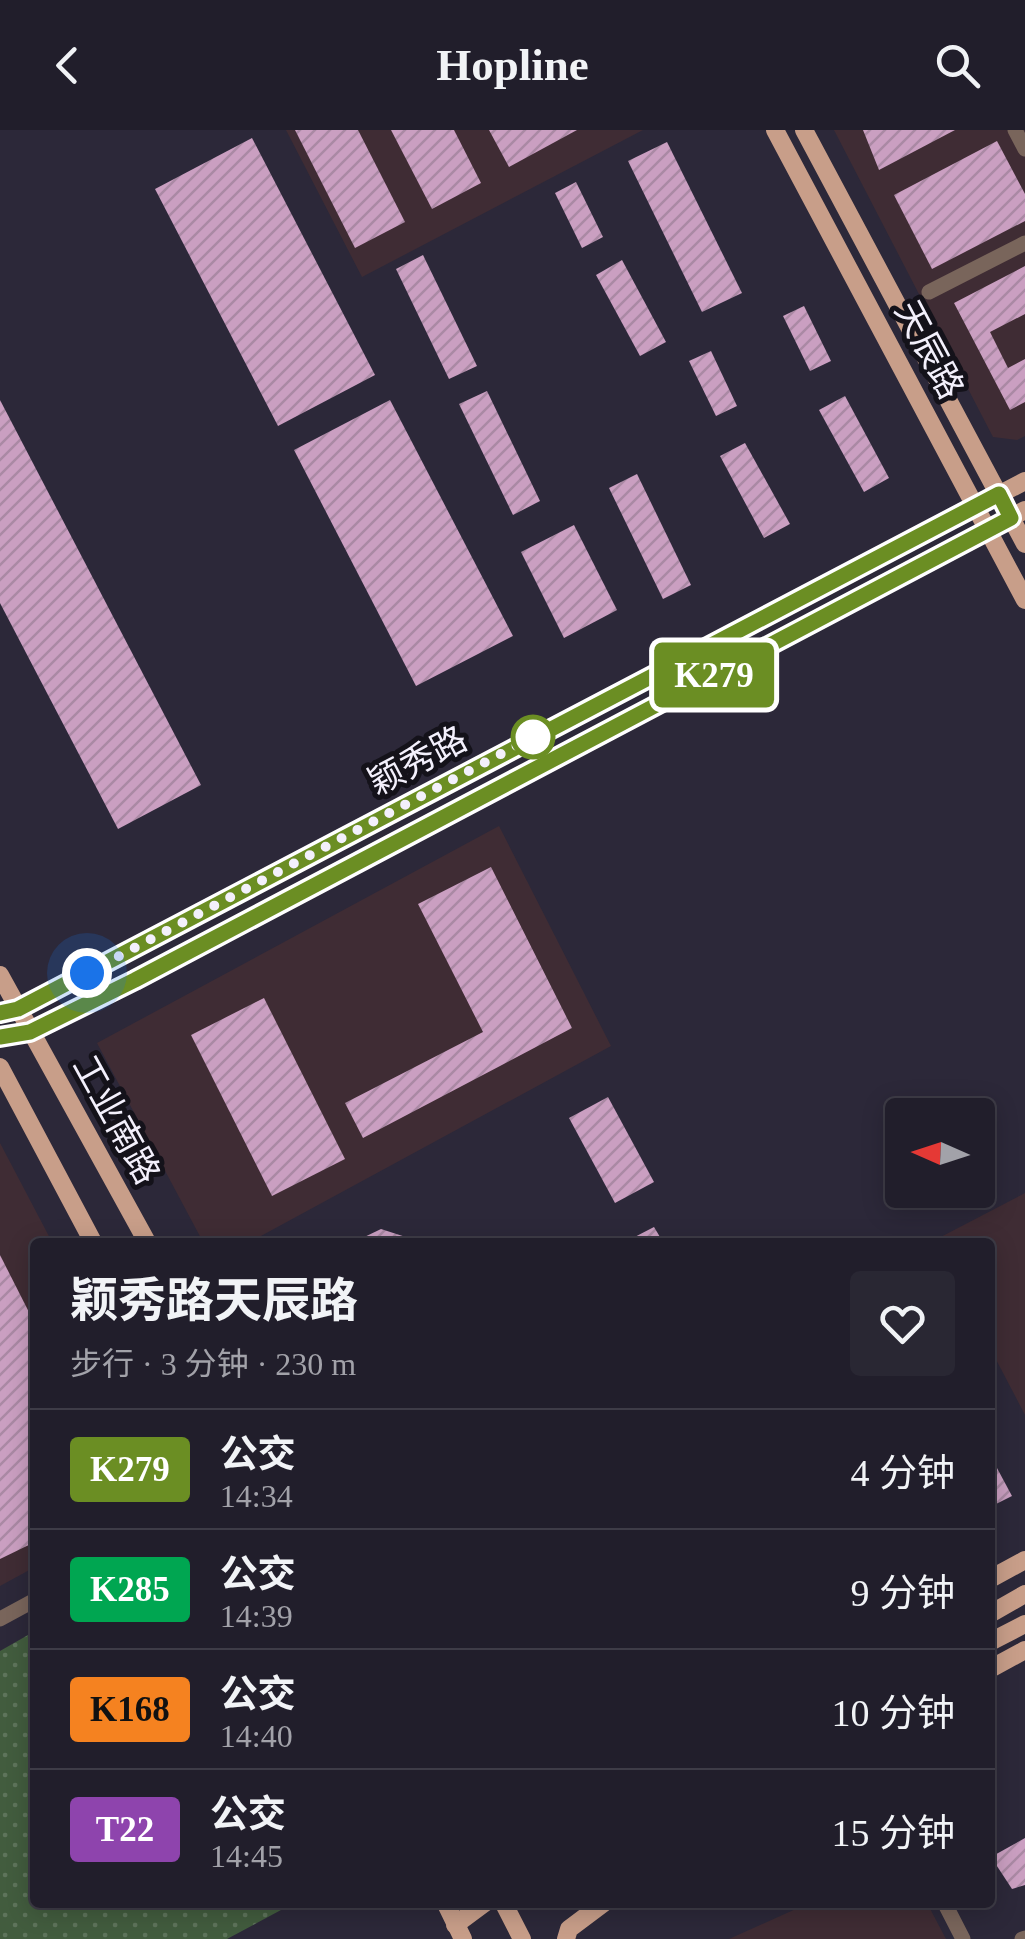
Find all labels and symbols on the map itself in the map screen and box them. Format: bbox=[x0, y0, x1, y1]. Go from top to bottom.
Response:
street label: 天辰路 bbox=[887, 294, 971, 406]
line badge: K279 bbox=[644, 642, 784, 708]
unlabelled marker bbox=[512, 716, 554, 758]
street label: 颖秀路 bbox=[362, 719, 474, 803]
your location bbox=[62, 948, 112, 998]
street label: 工业南路 bbox=[65, 1049, 167, 1191]
north arrow bbox=[885, 1098, 995, 1208]

